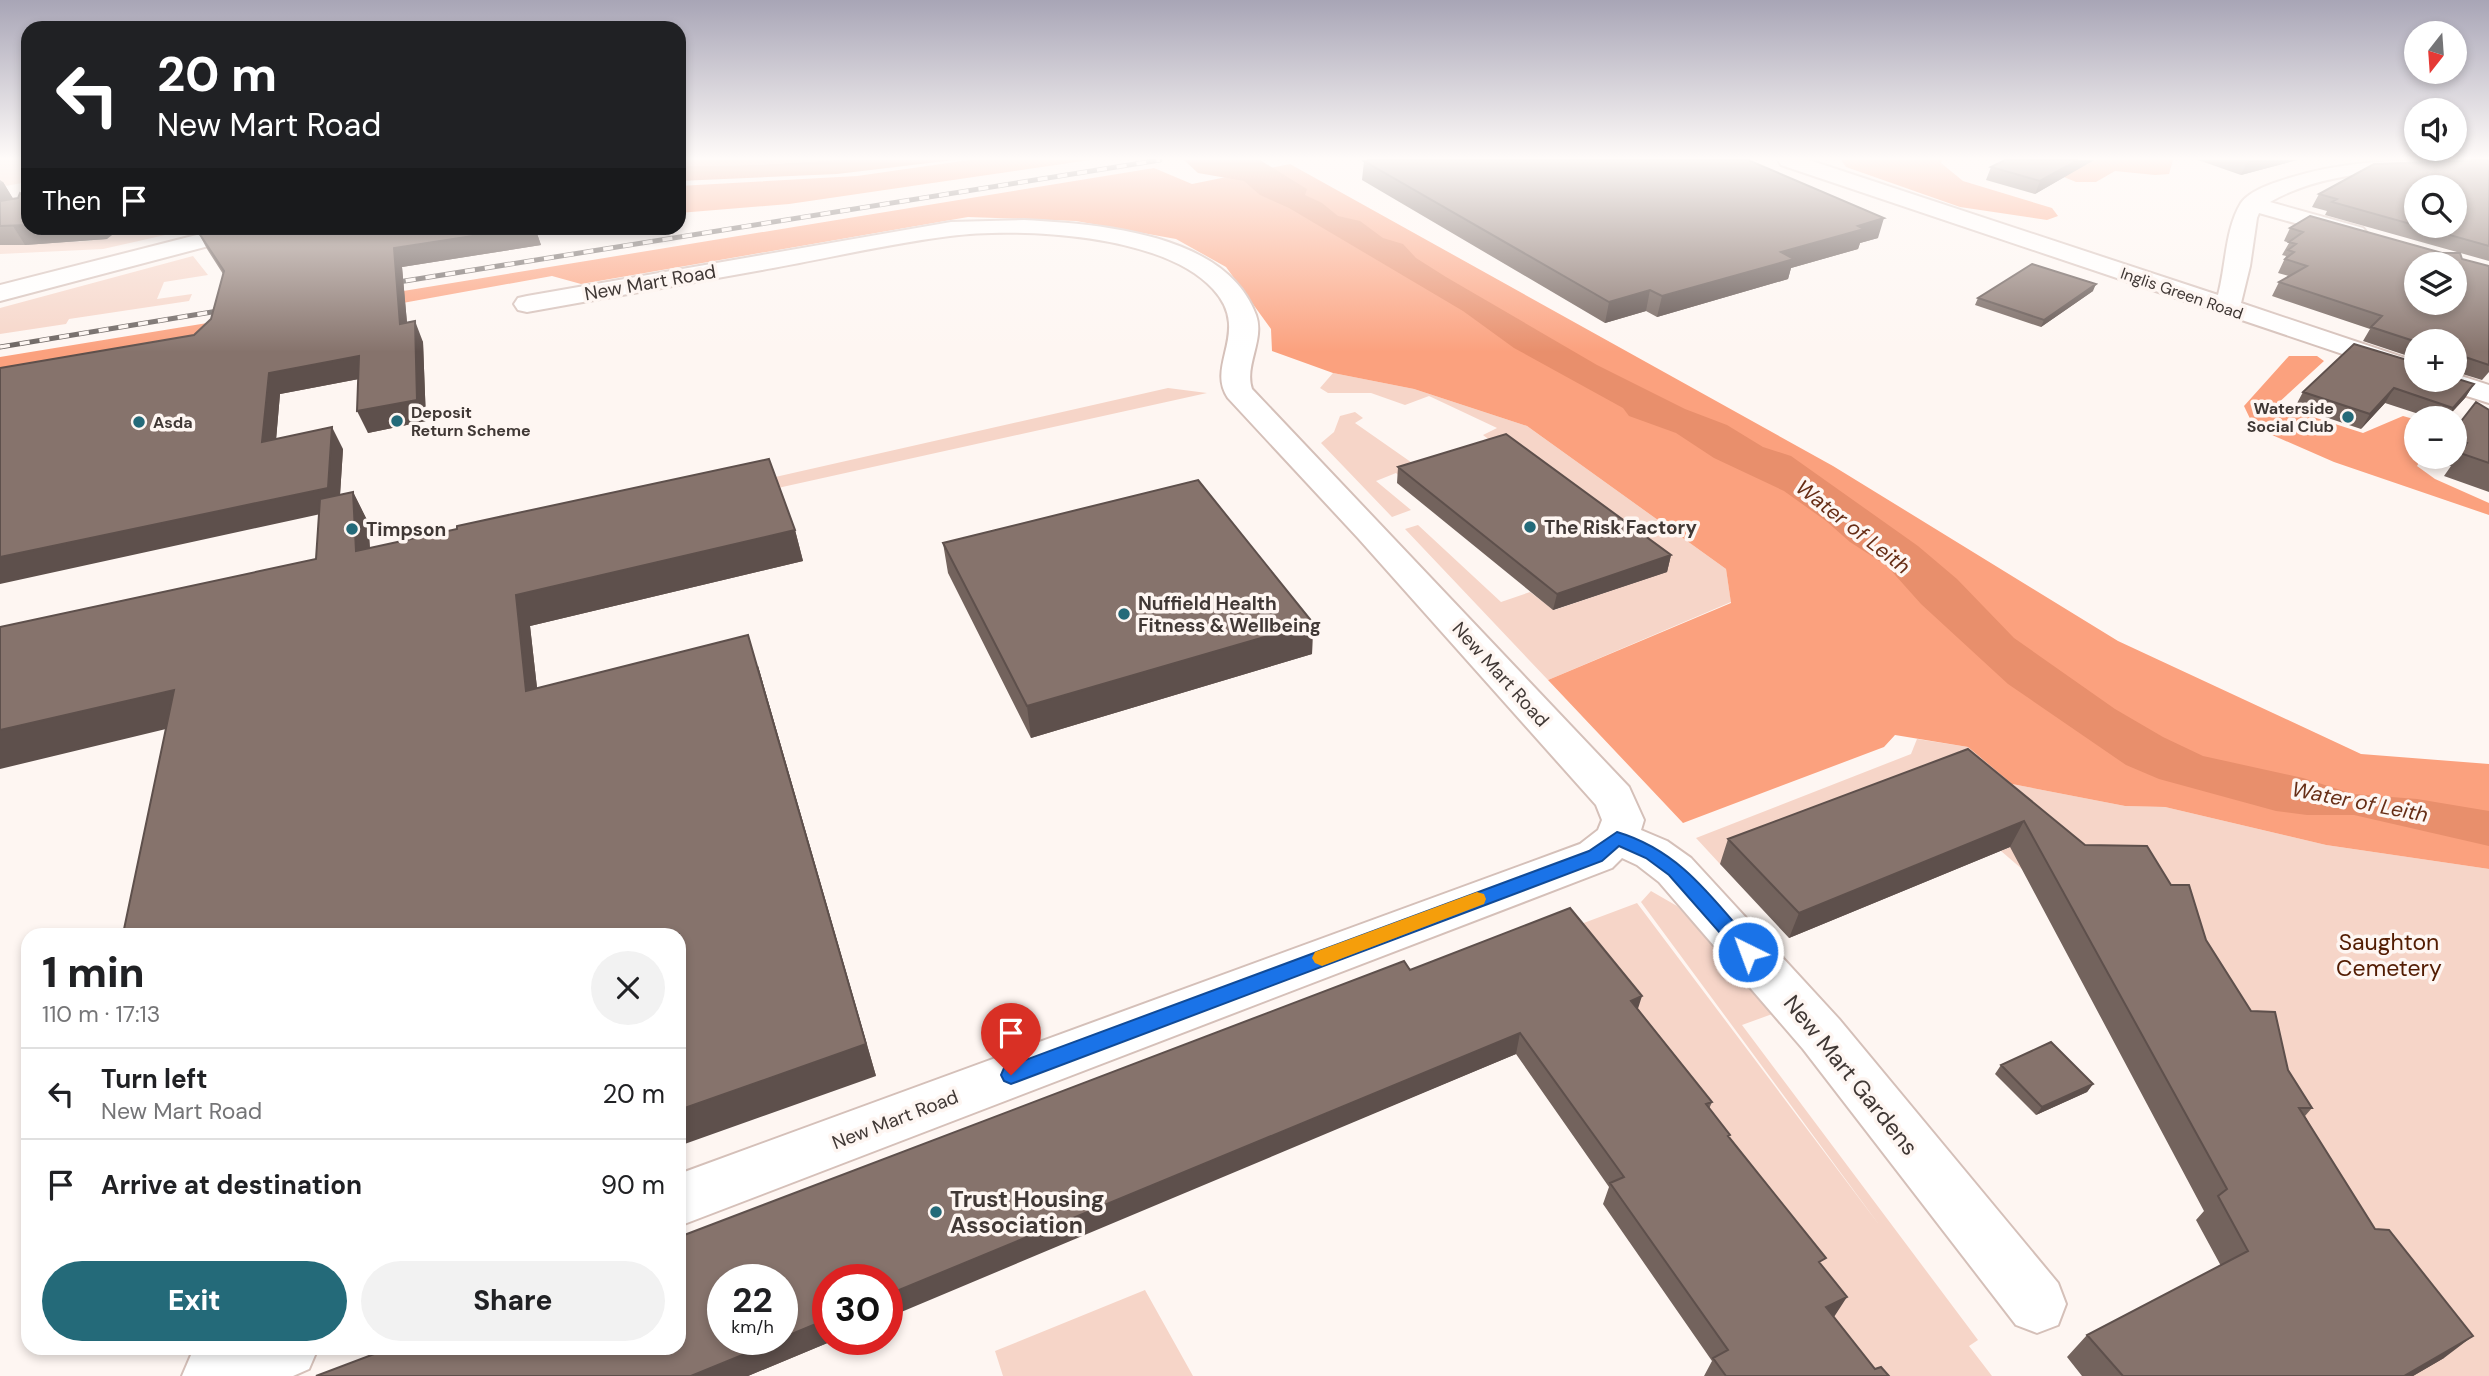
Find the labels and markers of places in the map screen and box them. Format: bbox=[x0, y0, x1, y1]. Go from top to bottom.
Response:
place label: Waterside Social Club bbox=[2247, 398, 2334, 437]
place label: Deposit Return Scheme bbox=[411, 402, 531, 441]
marker: Waterside Social Club bbox=[2340, 409, 2356, 425]
place label: Asda bbox=[153, 412, 193, 433]
marker: Deposit Return Scheme bbox=[389, 413, 405, 429]
marker: Asda bbox=[131, 414, 147, 430]
place label: The Risk Factory bbox=[1544, 515, 1697, 540]
place label: Timpson bbox=[366, 517, 446, 542]
marker: The Risk Factory bbox=[1522, 519, 1538, 535]
marker: Timpson bbox=[344, 521, 360, 537]
place label: Nuffield Health Fitness & Wellbeing bbox=[1138, 591, 1321, 638]
marker: Nuffield Health Fitness & Wellbeing bbox=[1116, 606, 1132, 622]
pin bbox=[981, 1003, 1041, 1075]
place label: Trust Housing Association bbox=[950, 1184, 1105, 1240]
marker: Trust Housing Association bbox=[928, 1204, 944, 1220]

